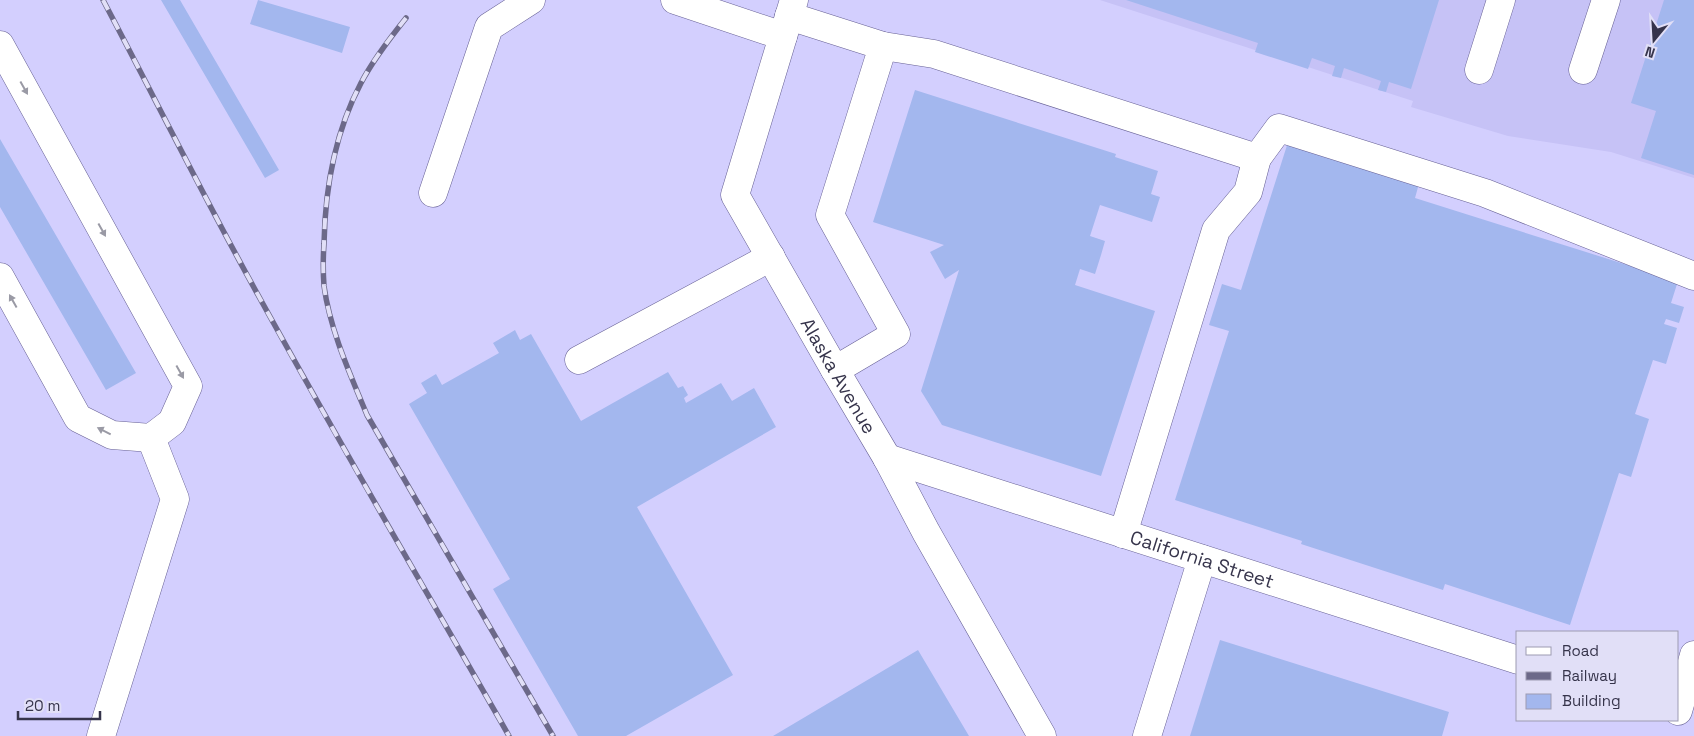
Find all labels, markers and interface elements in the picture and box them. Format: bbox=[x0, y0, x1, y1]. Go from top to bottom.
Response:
north arrow bbox=[1629, 15, 1679, 65]
text: N bbox=[1643, 42, 1657, 62]
one-way arrow bbox=[19, 81, 28, 94]
one-way arrow bbox=[98, 223, 106, 237]
one-way arrow bbox=[9, 294, 17, 308]
street label: Alaska Avenue bbox=[795, 313, 882, 438]
one-way arrow bbox=[176, 366, 185, 379]
one-way arrow bbox=[97, 427, 111, 435]
street label: California Street bbox=[1127, 524, 1277, 594]
legend bbox=[1516, 631, 1679, 721]
text: Road bbox=[1562, 641, 1599, 660]
text: Railway bbox=[1562, 666, 1617, 685]
scale bar bbox=[18, 688, 100, 720]
text: Building bbox=[1562, 691, 1621, 710]
text: 20 m bbox=[25, 696, 60, 715]

